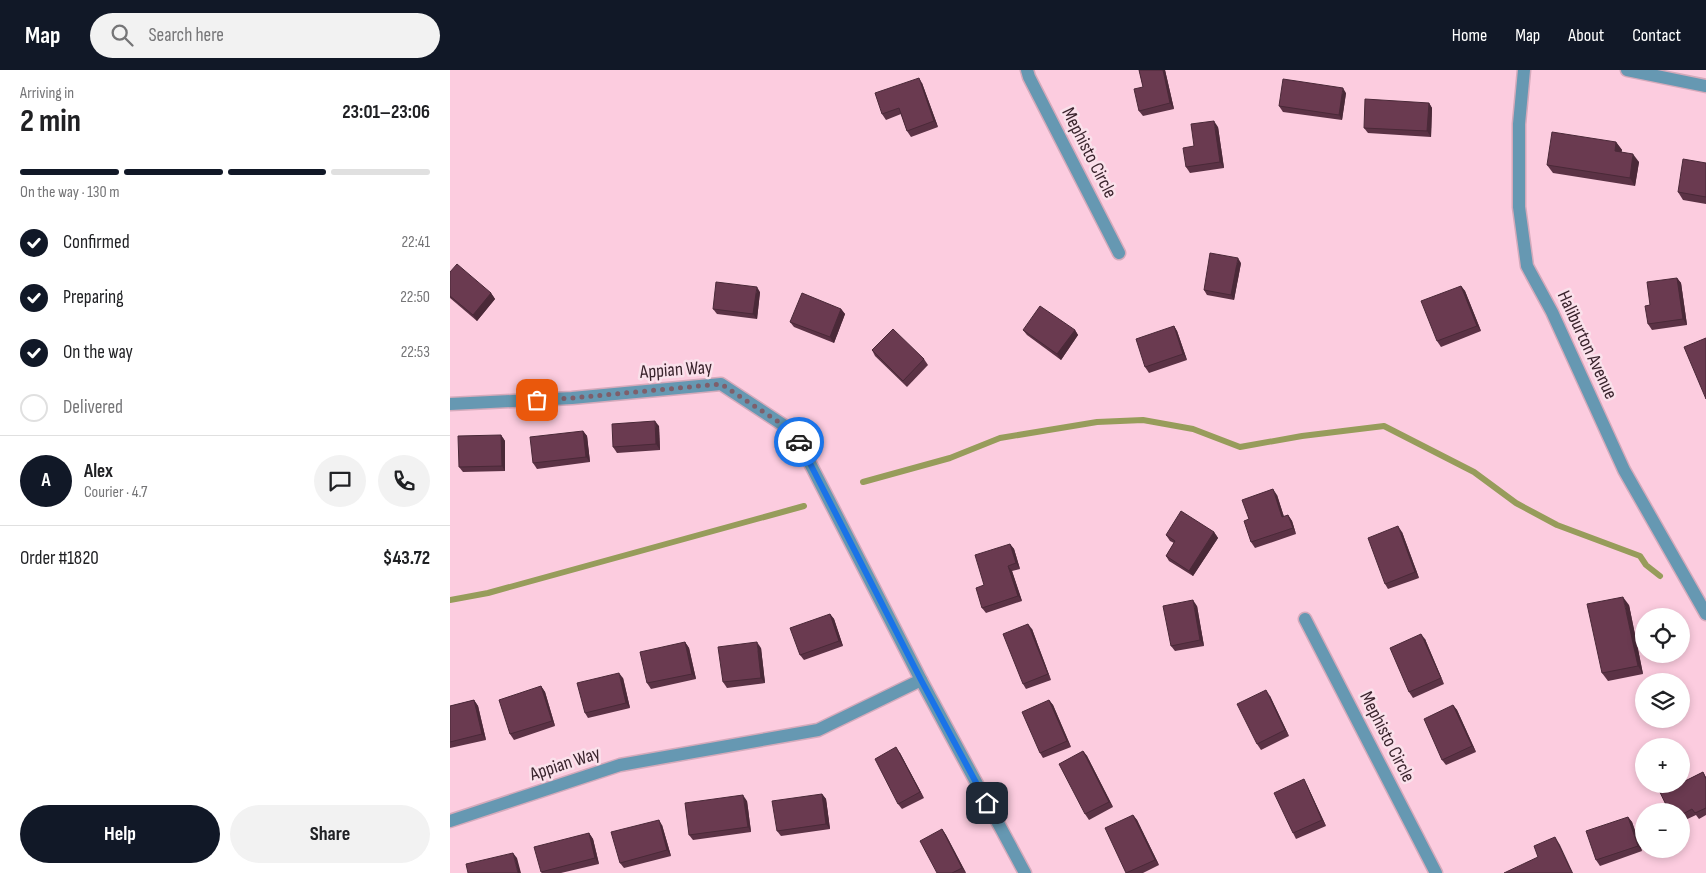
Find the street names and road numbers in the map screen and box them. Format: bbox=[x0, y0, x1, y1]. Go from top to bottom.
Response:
street label: Mephisto Circle bbox=[1056, 104, 1122, 202]
street label: Haliburton Avenue bbox=[1552, 287, 1622, 403]
street label: Appian Way bbox=[638, 356, 714, 384]
street label: Mephisto Circle bbox=[1354, 688, 1420, 786]
street label: Appian Way bbox=[526, 742, 604, 786]

